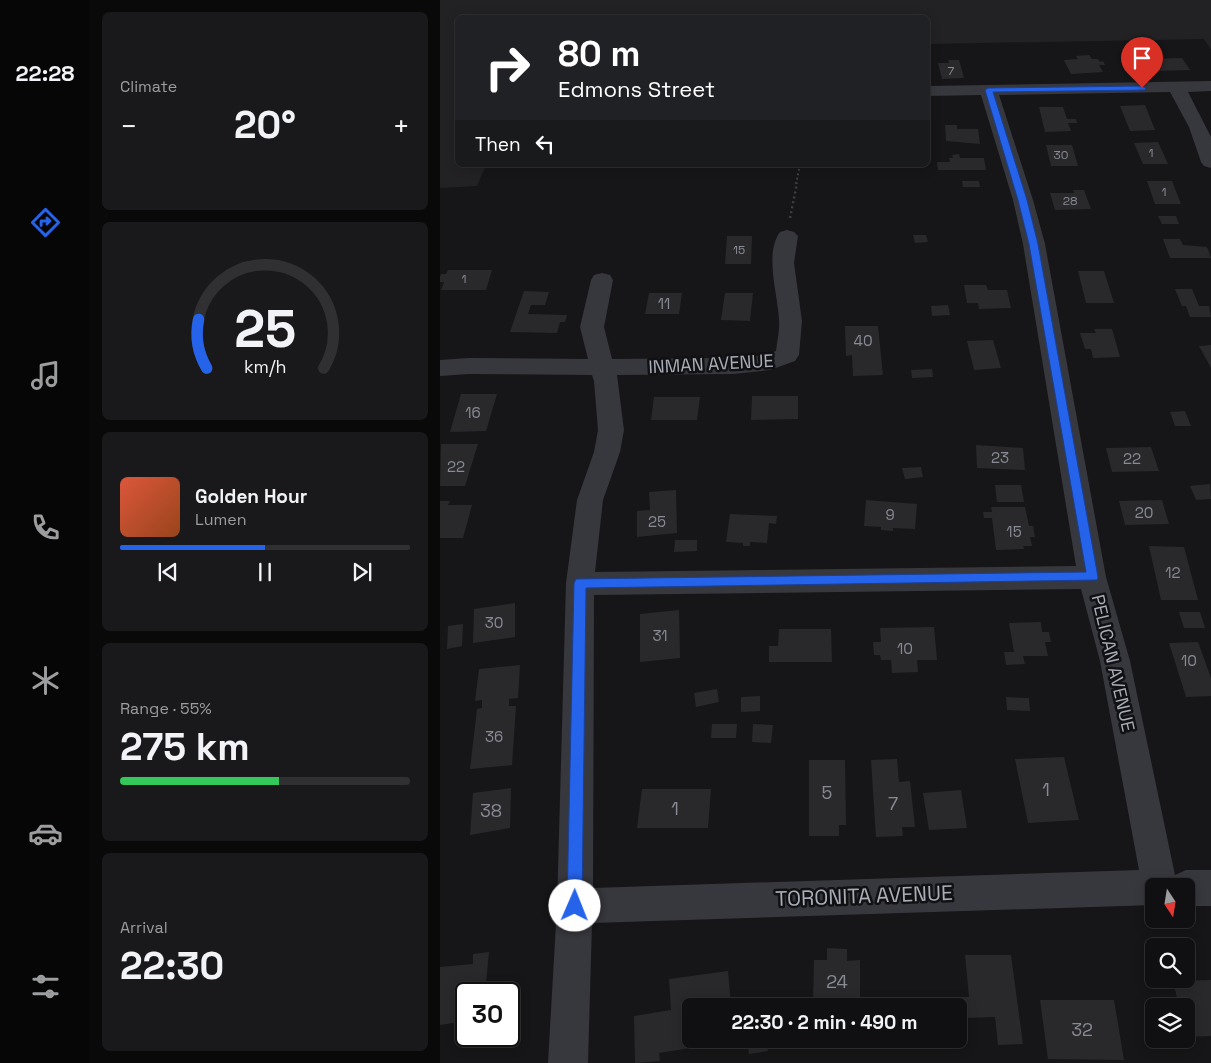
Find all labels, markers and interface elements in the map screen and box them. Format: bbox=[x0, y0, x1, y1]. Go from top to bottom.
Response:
text: 80 m bbox=[558, 32, 640, 76]
icon: right bbox=[475, 35, 540, 100]
pin bbox=[1121, 37, 1163, 88]
icon: arrive bbox=[1128, 44, 1156, 72]
text: 22:28 bbox=[16, 59, 74, 87]
house number: 7 bbox=[948, 63, 955, 79]
text: Edmons Street bbox=[558, 75, 715, 103]
text: Climate bbox=[120, 76, 177, 97]
text: 20° bbox=[234, 101, 296, 149]
text: − bbox=[120, 108, 137, 144]
text: + bbox=[393, 108, 410, 144]
icon: left bbox=[531, 130, 559, 158]
text: Then bbox=[475, 132, 521, 157]
house number: 1 bbox=[1148, 145, 1154, 161]
house number: 30 bbox=[1054, 147, 1068, 163]
house number: 1 bbox=[1161, 184, 1167, 200]
house number: 28 bbox=[1063, 193, 1077, 209]
icon: directions bbox=[28, 205, 63, 240]
house number: 15 bbox=[733, 242, 745, 258]
house number: 1 bbox=[461, 271, 467, 287]
house number: 11 bbox=[658, 294, 670, 313]
text: 25 bbox=[234, 296, 296, 362]
house number: 40 bbox=[854, 331, 873, 350]
street label: INMAN AVENUE bbox=[648, 349, 774, 378]
text: km/h bbox=[244, 355, 286, 378]
icon: music bbox=[28, 358, 63, 393]
house number: 16 bbox=[465, 403, 481, 422]
house number: 23 bbox=[991, 448, 1009, 467]
house number: 22 bbox=[1123, 449, 1141, 468]
house number: 22 bbox=[447, 457, 465, 476]
text: Golden Hour bbox=[195, 484, 307, 509]
house number: 20 bbox=[1135, 503, 1153, 522]
house number: 9 bbox=[885, 505, 895, 524]
text: Lumen bbox=[195, 509, 247, 530]
icon: phone bbox=[28, 510, 63, 545]
house number: 25 bbox=[648, 512, 666, 531]
house number: 15 bbox=[1006, 522, 1022, 541]
icon: previous bbox=[154, 558, 182, 586]
icon: pause bbox=[251, 558, 279, 586]
icon: next bbox=[348, 558, 376, 586]
house number: 12 bbox=[1165, 563, 1181, 582]
street label: PELICAN AVENUE bbox=[1087, 592, 1140, 734]
house number: 30 bbox=[485, 613, 503, 632]
house number: 31 bbox=[652, 626, 668, 645]
house number: 10 bbox=[897, 639, 913, 658]
house number: 10 bbox=[1181, 651, 1197, 670]
icon: climate bbox=[28, 663, 63, 698]
text: Range · 55% bbox=[120, 698, 212, 719]
text: 275 km bbox=[120, 723, 250, 771]
house number: 36 bbox=[485, 727, 503, 746]
house number: 1 bbox=[1042, 778, 1050, 801]
house number: 5 bbox=[822, 781, 832, 804]
house number: 7 bbox=[888, 792, 898, 815]
house number: 1 bbox=[671, 797, 679, 820]
house number: 38 bbox=[480, 799, 502, 822]
icon: car bbox=[28, 816, 63, 851]
north arrow bbox=[1145, 878, 1195, 928]
map controls bbox=[1145, 878, 1195, 1048]
position arrow bbox=[548, 879, 600, 931]
street label: TORONITA AVENUE bbox=[775, 879, 953, 912]
text: Arrival bbox=[120, 917, 168, 938]
button: search bbox=[1145, 938, 1195, 988]
text: 22:30 bbox=[120, 942, 224, 990]
icon: filters bbox=[28, 969, 63, 1004]
house number: 24 bbox=[826, 970, 848, 993]
speed limit sign: 30 bbox=[455, 982, 520, 1047]
button: layers bbox=[1145, 998, 1195, 1048]
text: 22:30 · 2 min · 490 m bbox=[732, 1010, 917, 1035]
house number: 32 bbox=[1071, 1018, 1093, 1041]

